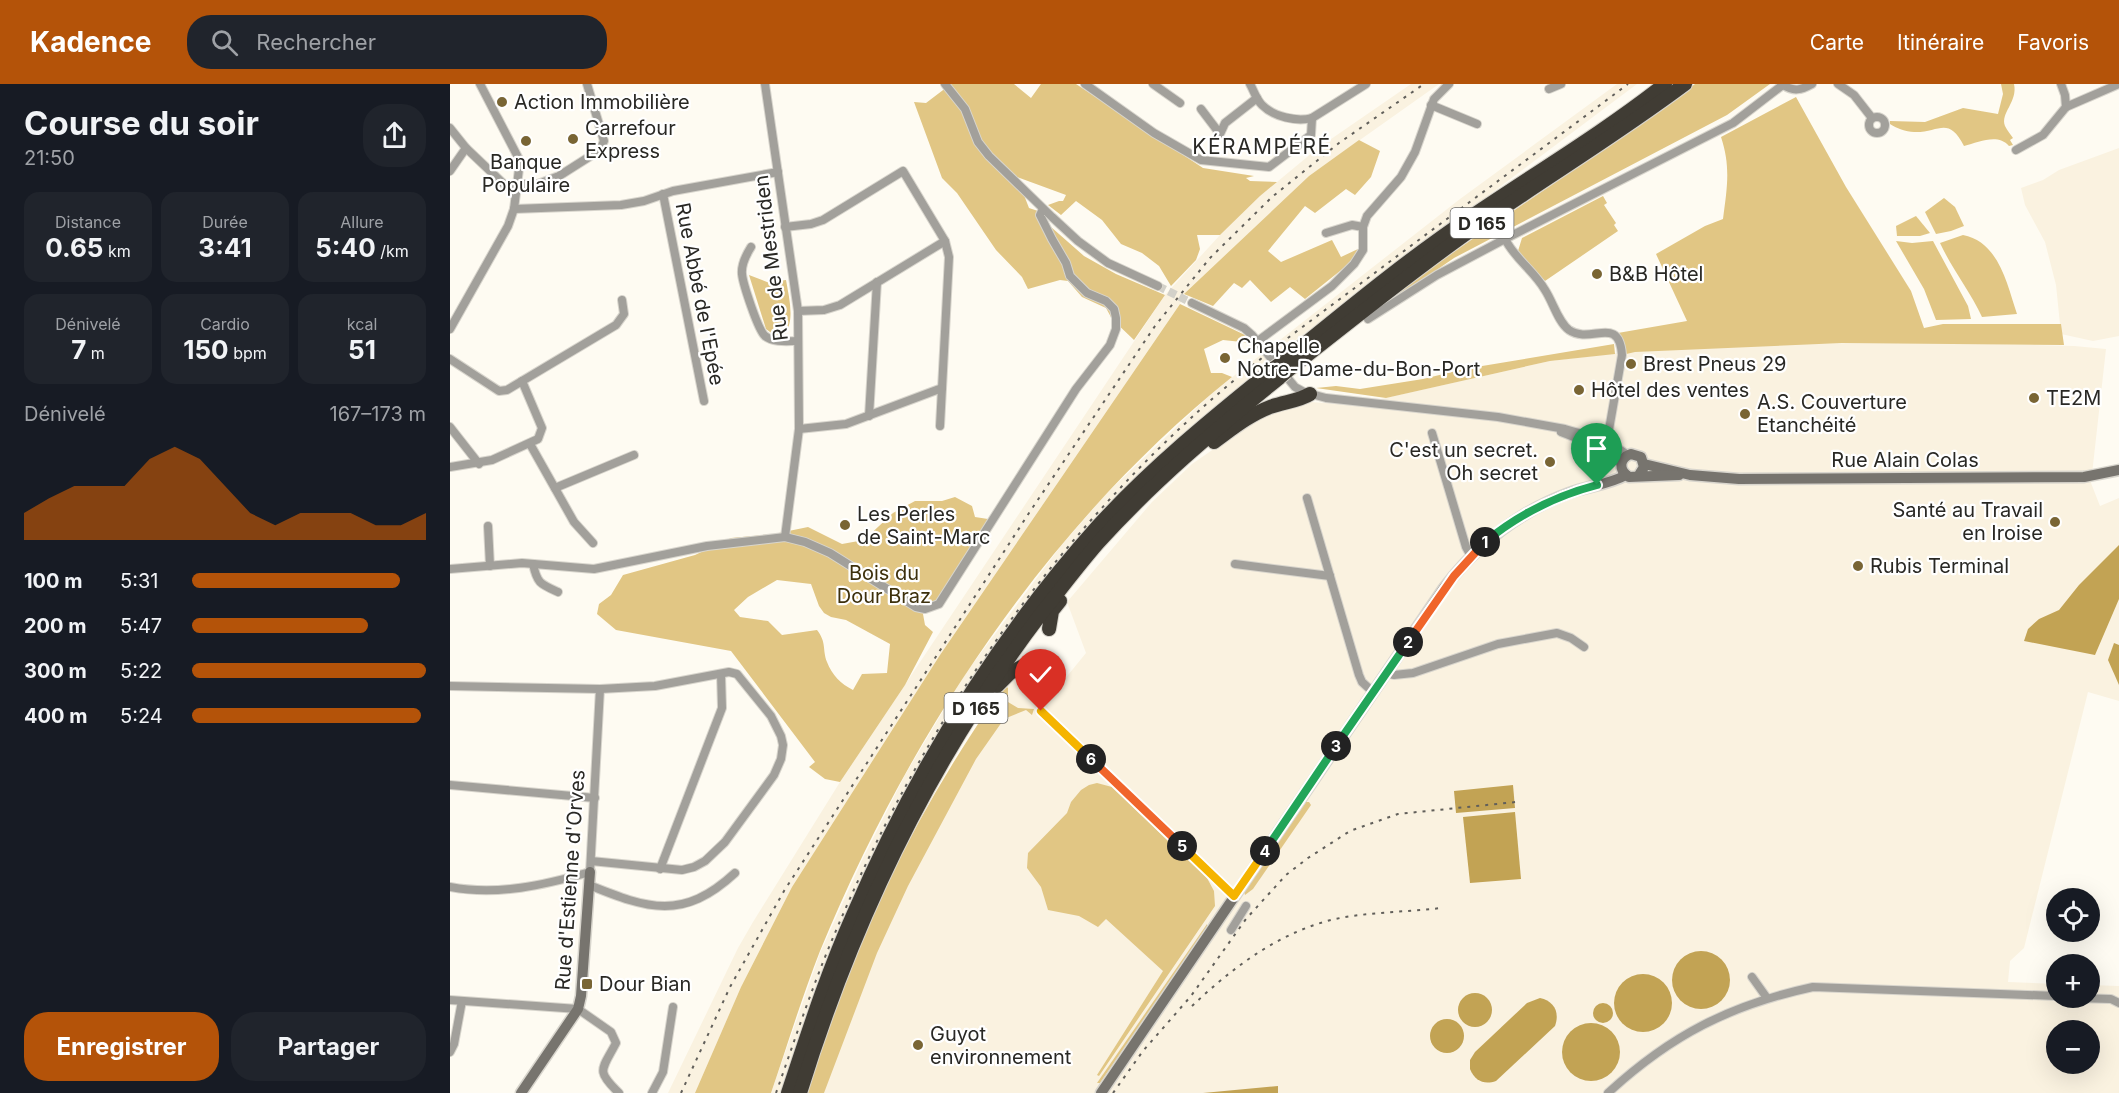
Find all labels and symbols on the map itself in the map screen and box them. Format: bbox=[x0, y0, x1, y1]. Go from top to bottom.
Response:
place label: Action Immobilière bbox=[514, 90, 690, 114]
marker: Action Immobilière bbox=[495, 95, 509, 109]
place label: Carrefour Express bbox=[585, 116, 676, 163]
marker: Carrefour Express bbox=[566, 132, 580, 146]
district label: KÉRAMPÉRÉ bbox=[1192, 133, 1332, 159]
marker: Banque Populaire bbox=[519, 134, 533, 148]
place label: Banque Populaire bbox=[482, 150, 570, 197]
street label: Rue de Mestriden bbox=[749, 174, 793, 342]
street label: Rue Abbé de l'Epée bbox=[671, 201, 729, 387]
road number: D 165 bbox=[1450, 208, 1514, 238]
place label: B&B Hôtel bbox=[1609, 262, 1703, 286]
marker: B&B Hôtel bbox=[1590, 267, 1604, 281]
place label: Chapelle Notre-Dame-du-Bon-Port bbox=[1237, 334, 1481, 381]
marker: Chapelle Notre-Dame-du-Bon-Port bbox=[1218, 351, 1232, 365]
place label: Brest Pneus 29 bbox=[1643, 352, 1787, 376]
marker: Brest Pneus 29 bbox=[1624, 357, 1638, 371]
place label: Hôtel des ventes bbox=[1591, 378, 1749, 402]
marker: Hôtel des ventes bbox=[1572, 383, 1586, 397]
place label: TE2M bbox=[2046, 386, 2101, 410]
place label: A.S. Couverture Etanchéité bbox=[1757, 390, 1907, 437]
marker: TE2M bbox=[2027, 391, 2041, 405]
marker: A.S. Couverture Etanchéité bbox=[1738, 407, 1752, 421]
pin bbox=[1571, 423, 1622, 485]
place label: C'est un secret. Oh secret bbox=[1389, 438, 1538, 485]
street label: Rue Alain Colas bbox=[1831, 448, 1979, 472]
marker: C'est un secret. Oh secret bbox=[1543, 455, 1557, 469]
place label: Santé au Travail en Iroise bbox=[1893, 498, 2043, 545]
place label: Les Perles de Saint-Marc bbox=[857, 502, 991, 549]
marker: Santé au Travail en Iroise bbox=[2048, 515, 2062, 529]
marker: Les Perles de Saint-Marc bbox=[838, 518, 852, 532]
pin: 1 bbox=[1470, 527, 1500, 557]
place label: Rubis Terminal bbox=[1870, 554, 2009, 578]
marker: Rubis Terminal bbox=[1851, 559, 1865, 573]
park label: Bois du Dour Braz bbox=[837, 561, 931, 608]
pin: 2 bbox=[1393, 627, 1423, 657]
pin bbox=[1015, 649, 1066, 711]
road number: D 165 bbox=[944, 693, 1008, 723]
pin: 3 bbox=[1321, 731, 1351, 761]
pin: 6 bbox=[1076, 744, 1106, 774]
street label: Rue d'Estienne d'Orves bbox=[550, 769, 590, 991]
pin: 5 bbox=[1167, 831, 1197, 861]
pin: 4 bbox=[1250, 836, 1280, 866]
place label: Dour Bian bbox=[599, 972, 691, 996]
marker: Dour Bian bbox=[580, 977, 594, 991]
place label: Guyot environnement bbox=[930, 1022, 1072, 1069]
marker: Guyot environnement bbox=[911, 1038, 925, 1052]

